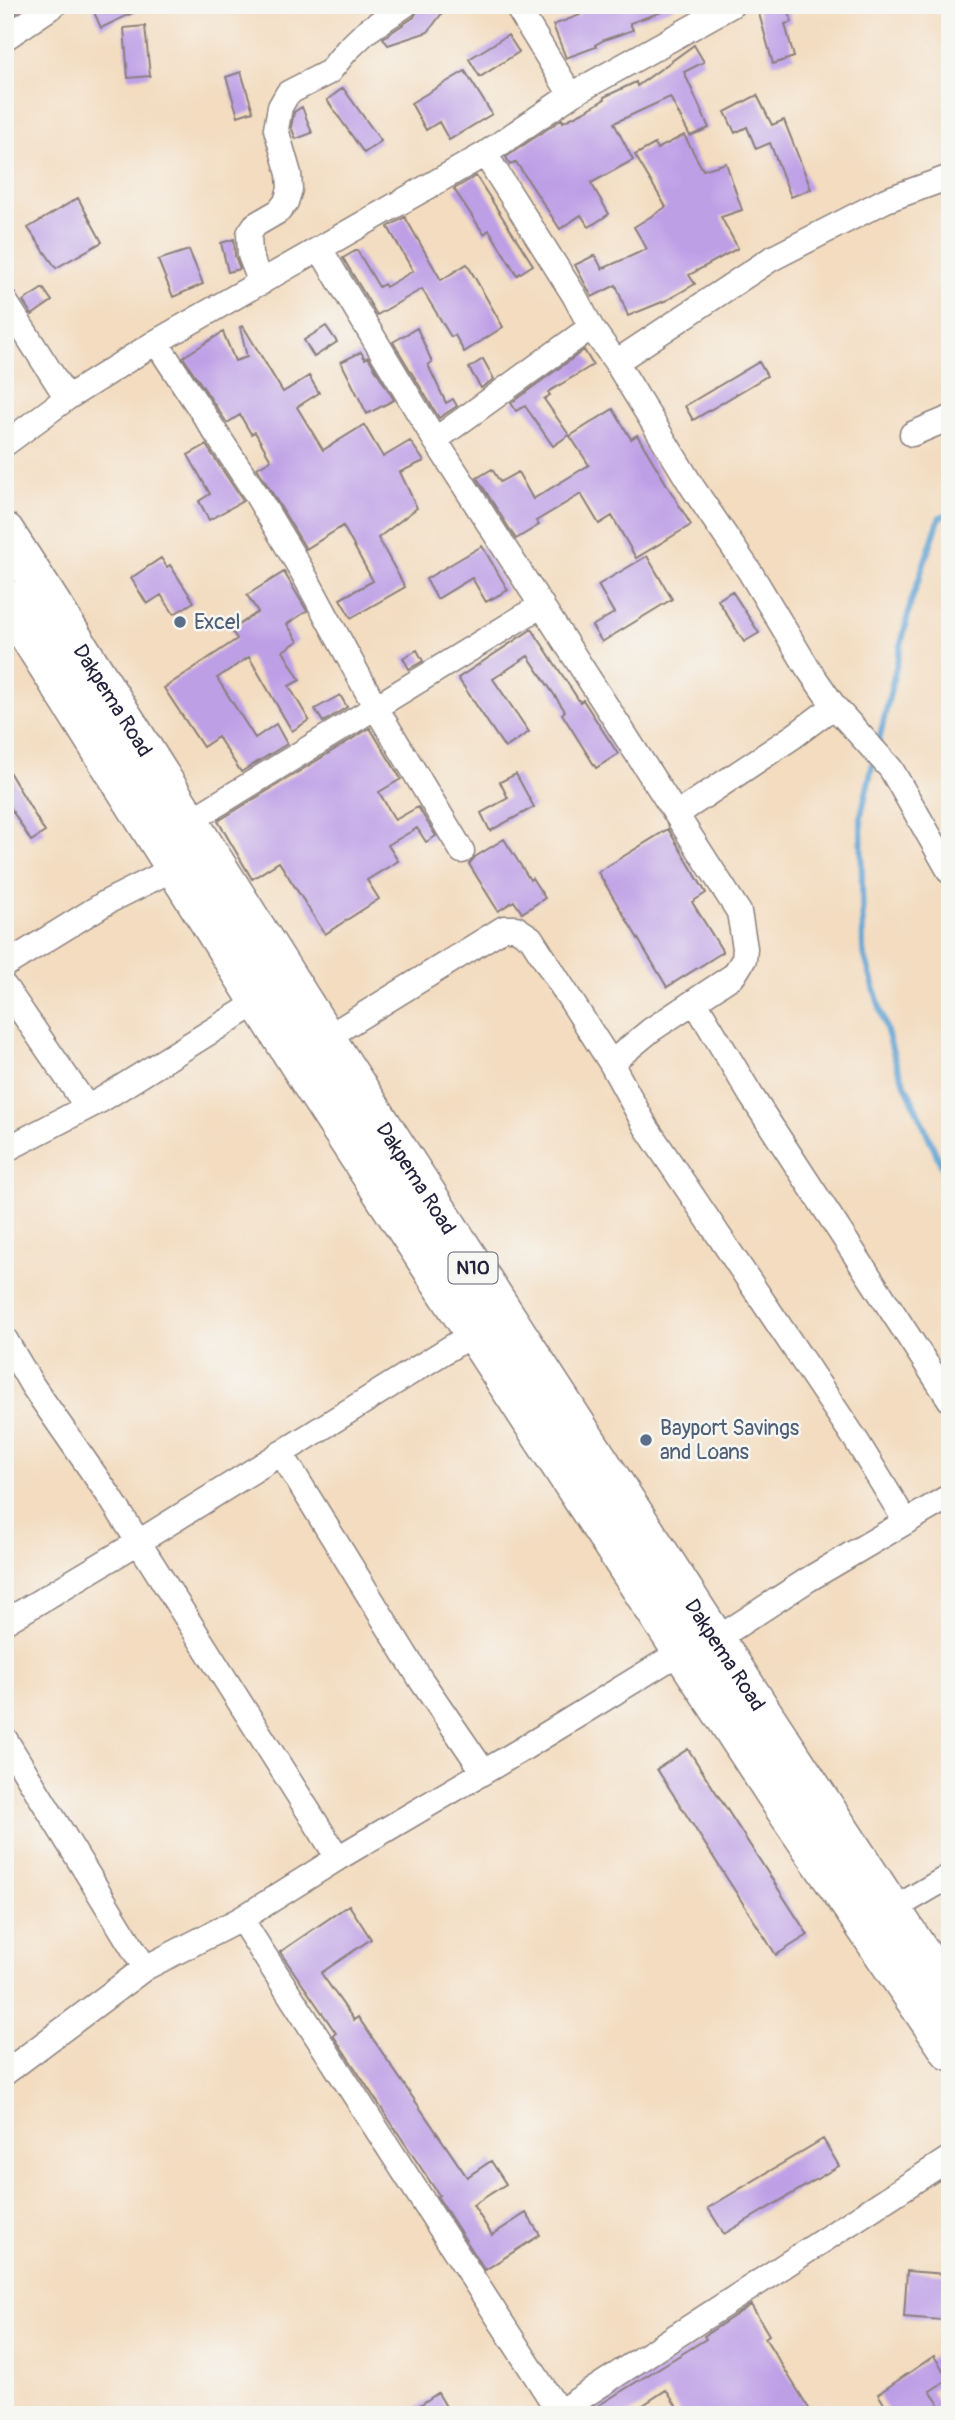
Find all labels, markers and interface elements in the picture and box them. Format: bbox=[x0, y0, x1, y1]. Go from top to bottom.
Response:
place label: Excel bbox=[194, 609, 240, 636]
marker: Excel bbox=[172, 614, 188, 630]
street label: Dakpema Road bbox=[67, 639, 158, 762]
street label: Dakpema Road bbox=[370, 1117, 462, 1240]
road number: N10 bbox=[448, 1252, 498, 1284]
place label: Bayport Savings and Loans bbox=[660, 1415, 800, 1466]
marker: Bayport Savings and Loans bbox=[638, 1432, 654, 1448]
street label: Dakpema Road bbox=[679, 1594, 771, 1716]

